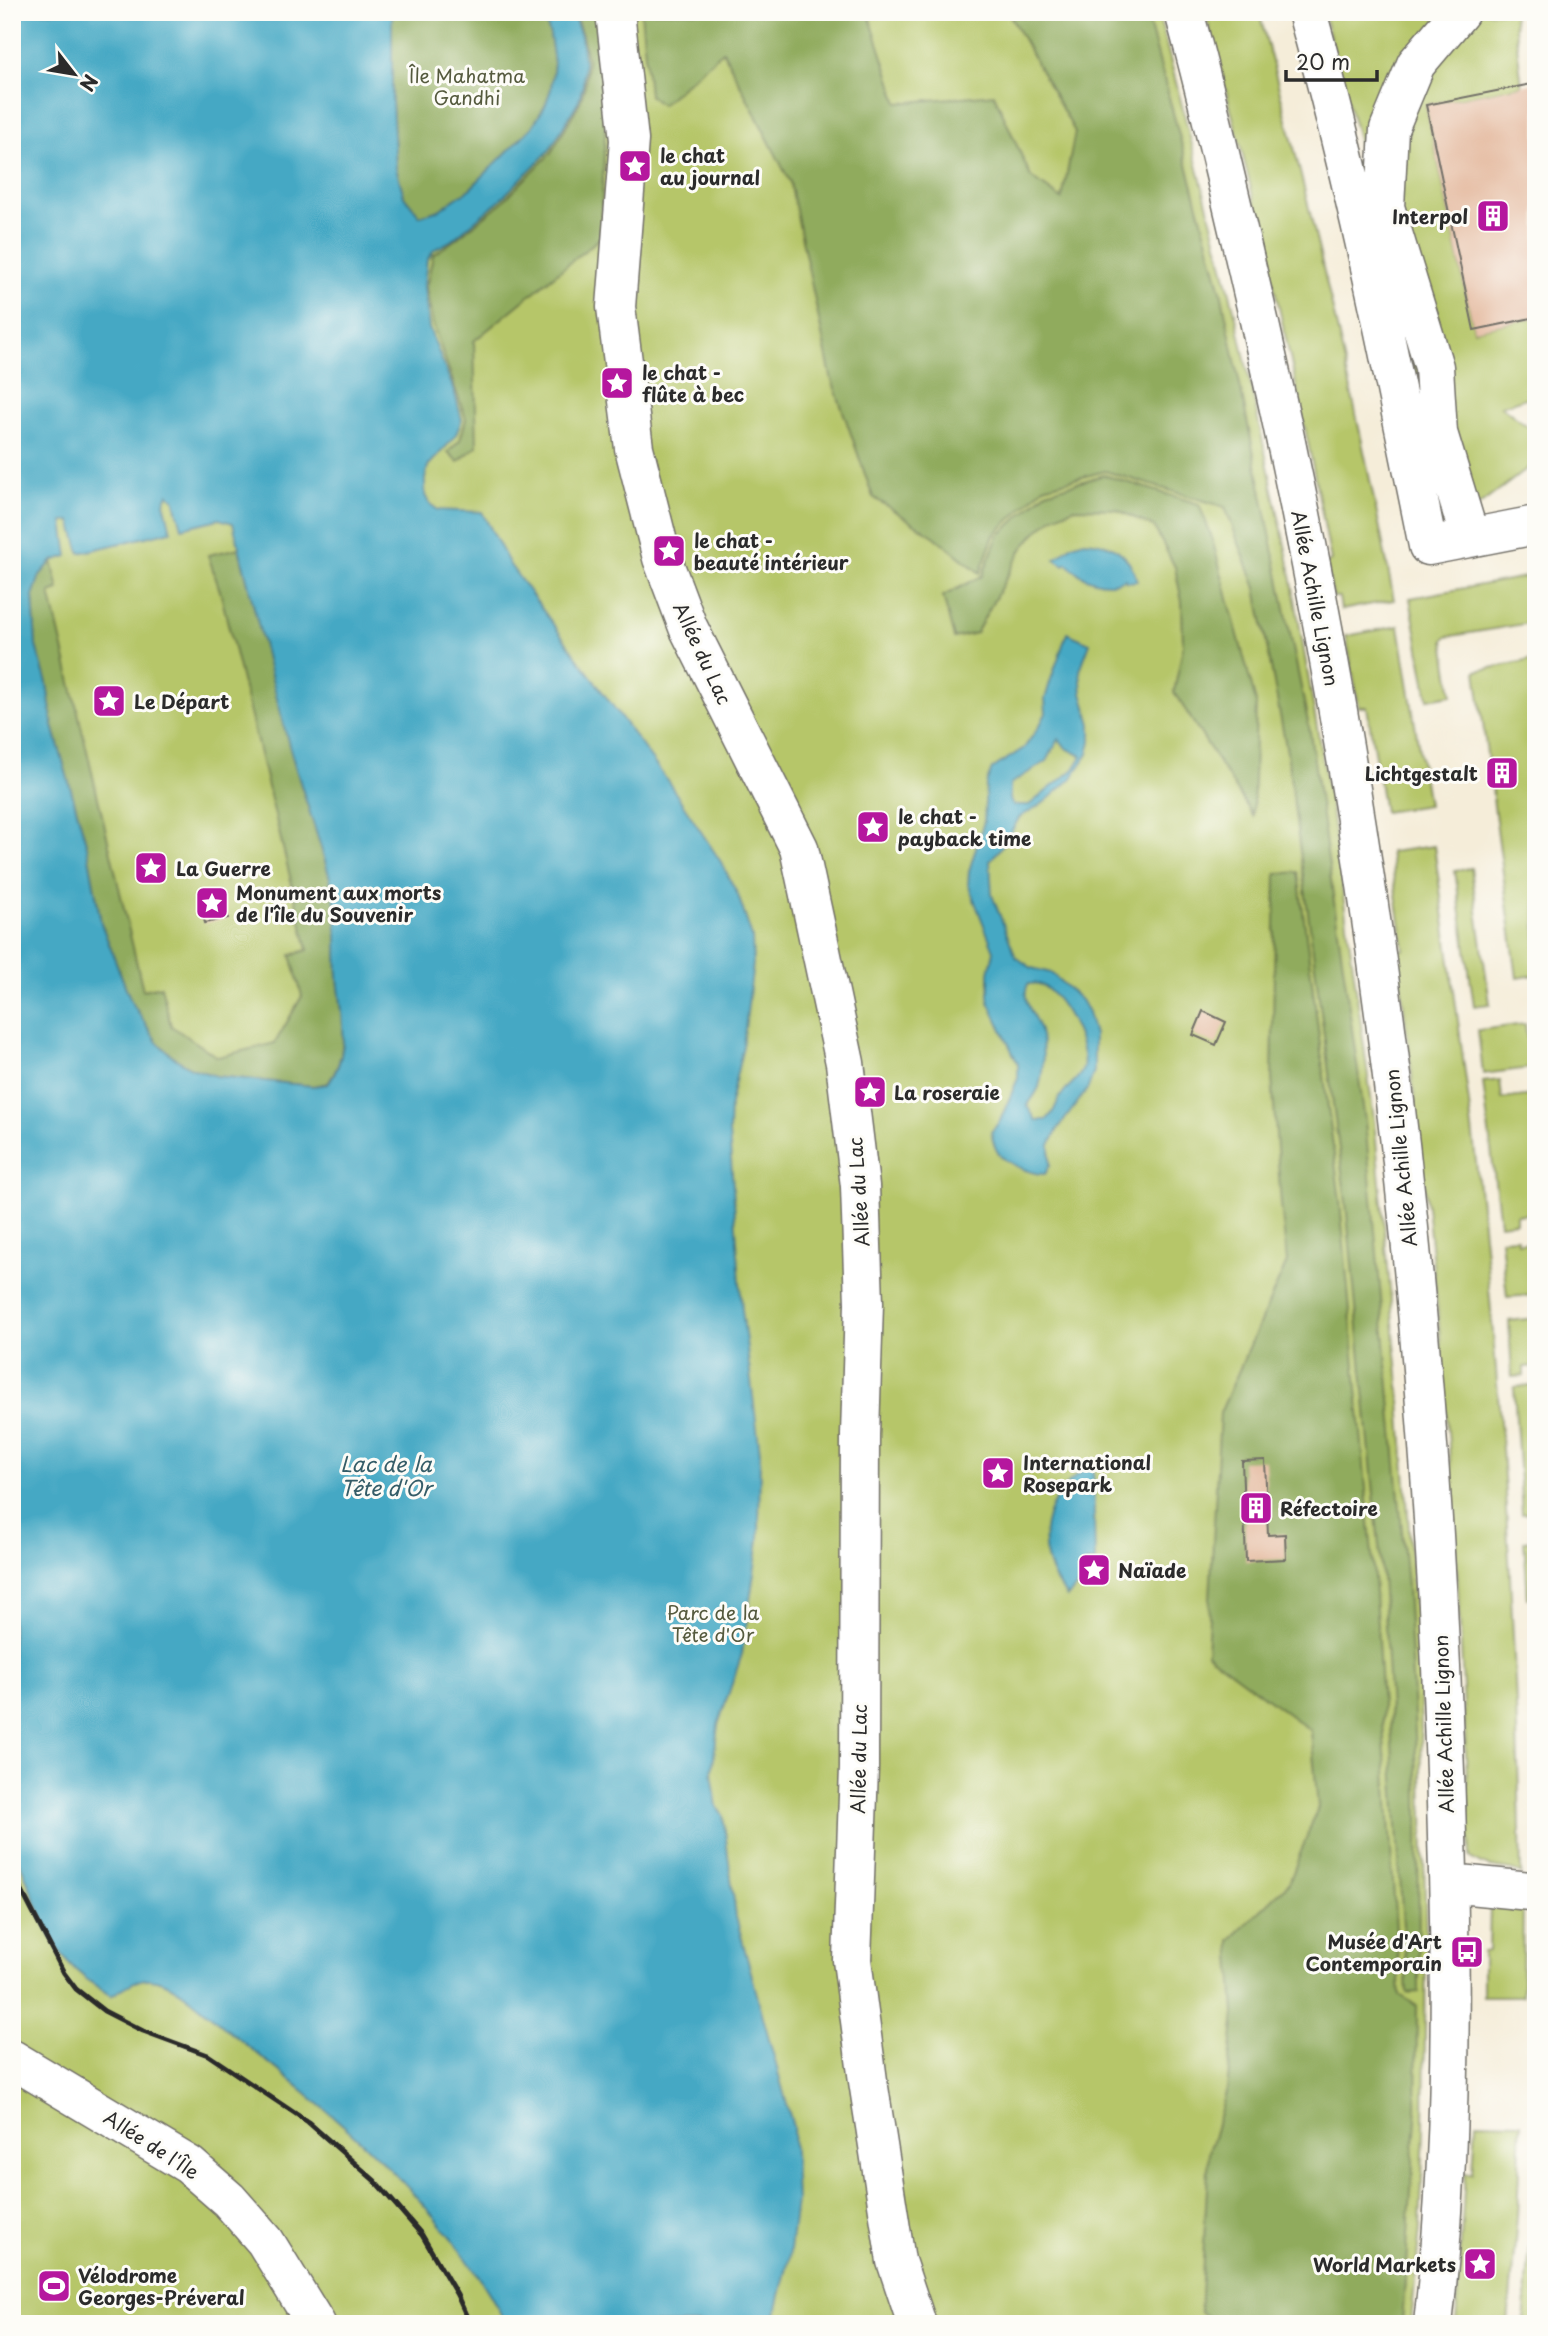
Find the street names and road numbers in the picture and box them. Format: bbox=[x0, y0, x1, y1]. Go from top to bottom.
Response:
street label: Allée Achille Lignon bbox=[1285, 508, 1347, 688]
street label: Allée du Lac bbox=[667, 597, 739, 709]
street label: Allée Achille Lignon bbox=[1377, 1068, 1423, 1248]
street label: Allée du Lac bbox=[840, 1136, 876, 1248]
street label: Allée Achille Lignon bbox=[1426, 1634, 1460, 1814]
street label: Allée du Lac bbox=[843, 1704, 873, 1814]
street label: Allée de l'Île bbox=[99, 2103, 205, 2185]

